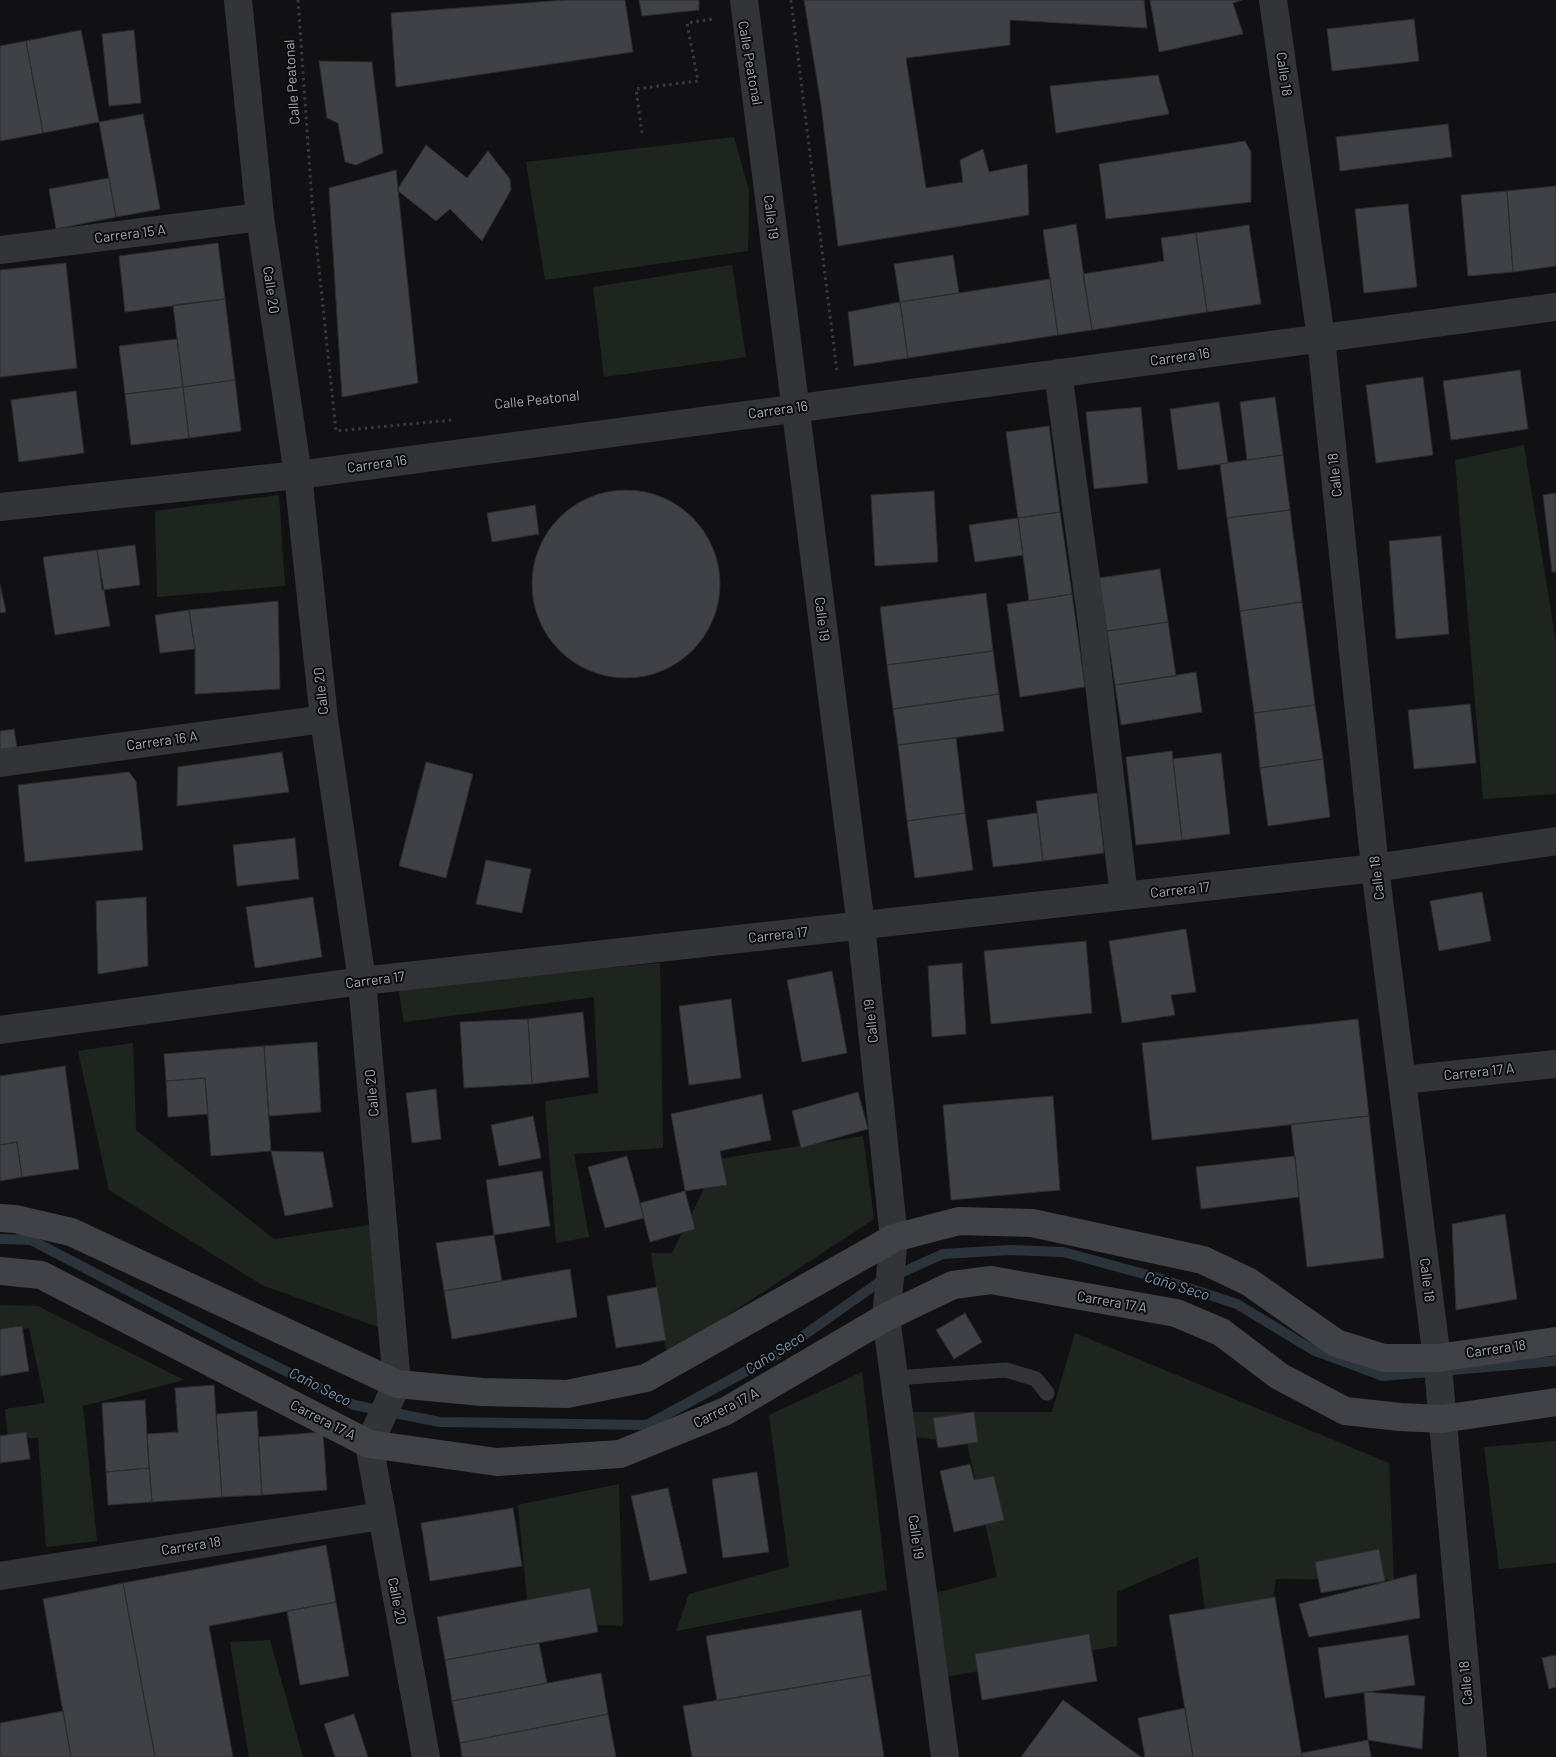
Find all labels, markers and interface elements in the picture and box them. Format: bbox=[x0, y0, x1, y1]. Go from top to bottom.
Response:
street label: Calle Peatonal bbox=[734, 20, 766, 106]
street label: Calle Peatonal bbox=[281, 39, 303, 125]
street label: Calle 18 bbox=[1273, 51, 1295, 97]
street label: Calle 19 bbox=[760, 194, 782, 240]
street label: Carrera 15 A bbox=[93, 221, 167, 247]
street label: Calle 20 bbox=[259, 265, 283, 315]
street label: Carrera 16 bbox=[1149, 344, 1211, 370]
street label: Calle Peatonal bbox=[494, 387, 580, 413]
street label: Carrera 16 bbox=[747, 397, 809, 423]
street label: Carrera 16 bbox=[346, 451, 408, 477]
street label: Calle 18 bbox=[1324, 452, 1346, 498]
street label: Calle 19 bbox=[811, 596, 833, 642]
street label: Calle 20 bbox=[310, 666, 332, 716]
street label: Carrera 16 A bbox=[125, 728, 199, 754]
street label: Calle 18 bbox=[1366, 855, 1388, 901]
street label: Carrera 17 bbox=[1149, 879, 1211, 901]
street label: Carrera 17 bbox=[747, 924, 809, 946]
street label: Carrera 17 bbox=[344, 968, 406, 992]
street label: Calle 19 bbox=[860, 998, 882, 1044]
street label: Carrera 17 A bbox=[1443, 1060, 1515, 1084]
street label: Calle 20 bbox=[362, 1069, 382, 1117]
street label: Calle 18 bbox=[1416, 1257, 1438, 1303]
water label: Caño Seco bbox=[1142, 1268, 1212, 1304]
street label: Carrera 17 A bbox=[1076, 1288, 1148, 1316]
water label: Caño Seco bbox=[742, 1328, 808, 1378]
street label: Carrera 18 bbox=[1465, 1336, 1527, 1362]
water label: Caño Seco bbox=[286, 1364, 354, 1410]
street label: Carrera 17 A bbox=[691, 1384, 761, 1432]
street label: Carrera 17 A bbox=[288, 1396, 358, 1444]
street label: Calle 19 bbox=[905, 1514, 927, 1560]
street label: Carrera 18 bbox=[160, 1533, 222, 1559]
street label: Calle 20 bbox=[384, 1576, 410, 1626]
street label: Calle 18 bbox=[1456, 1660, 1476, 1706]

